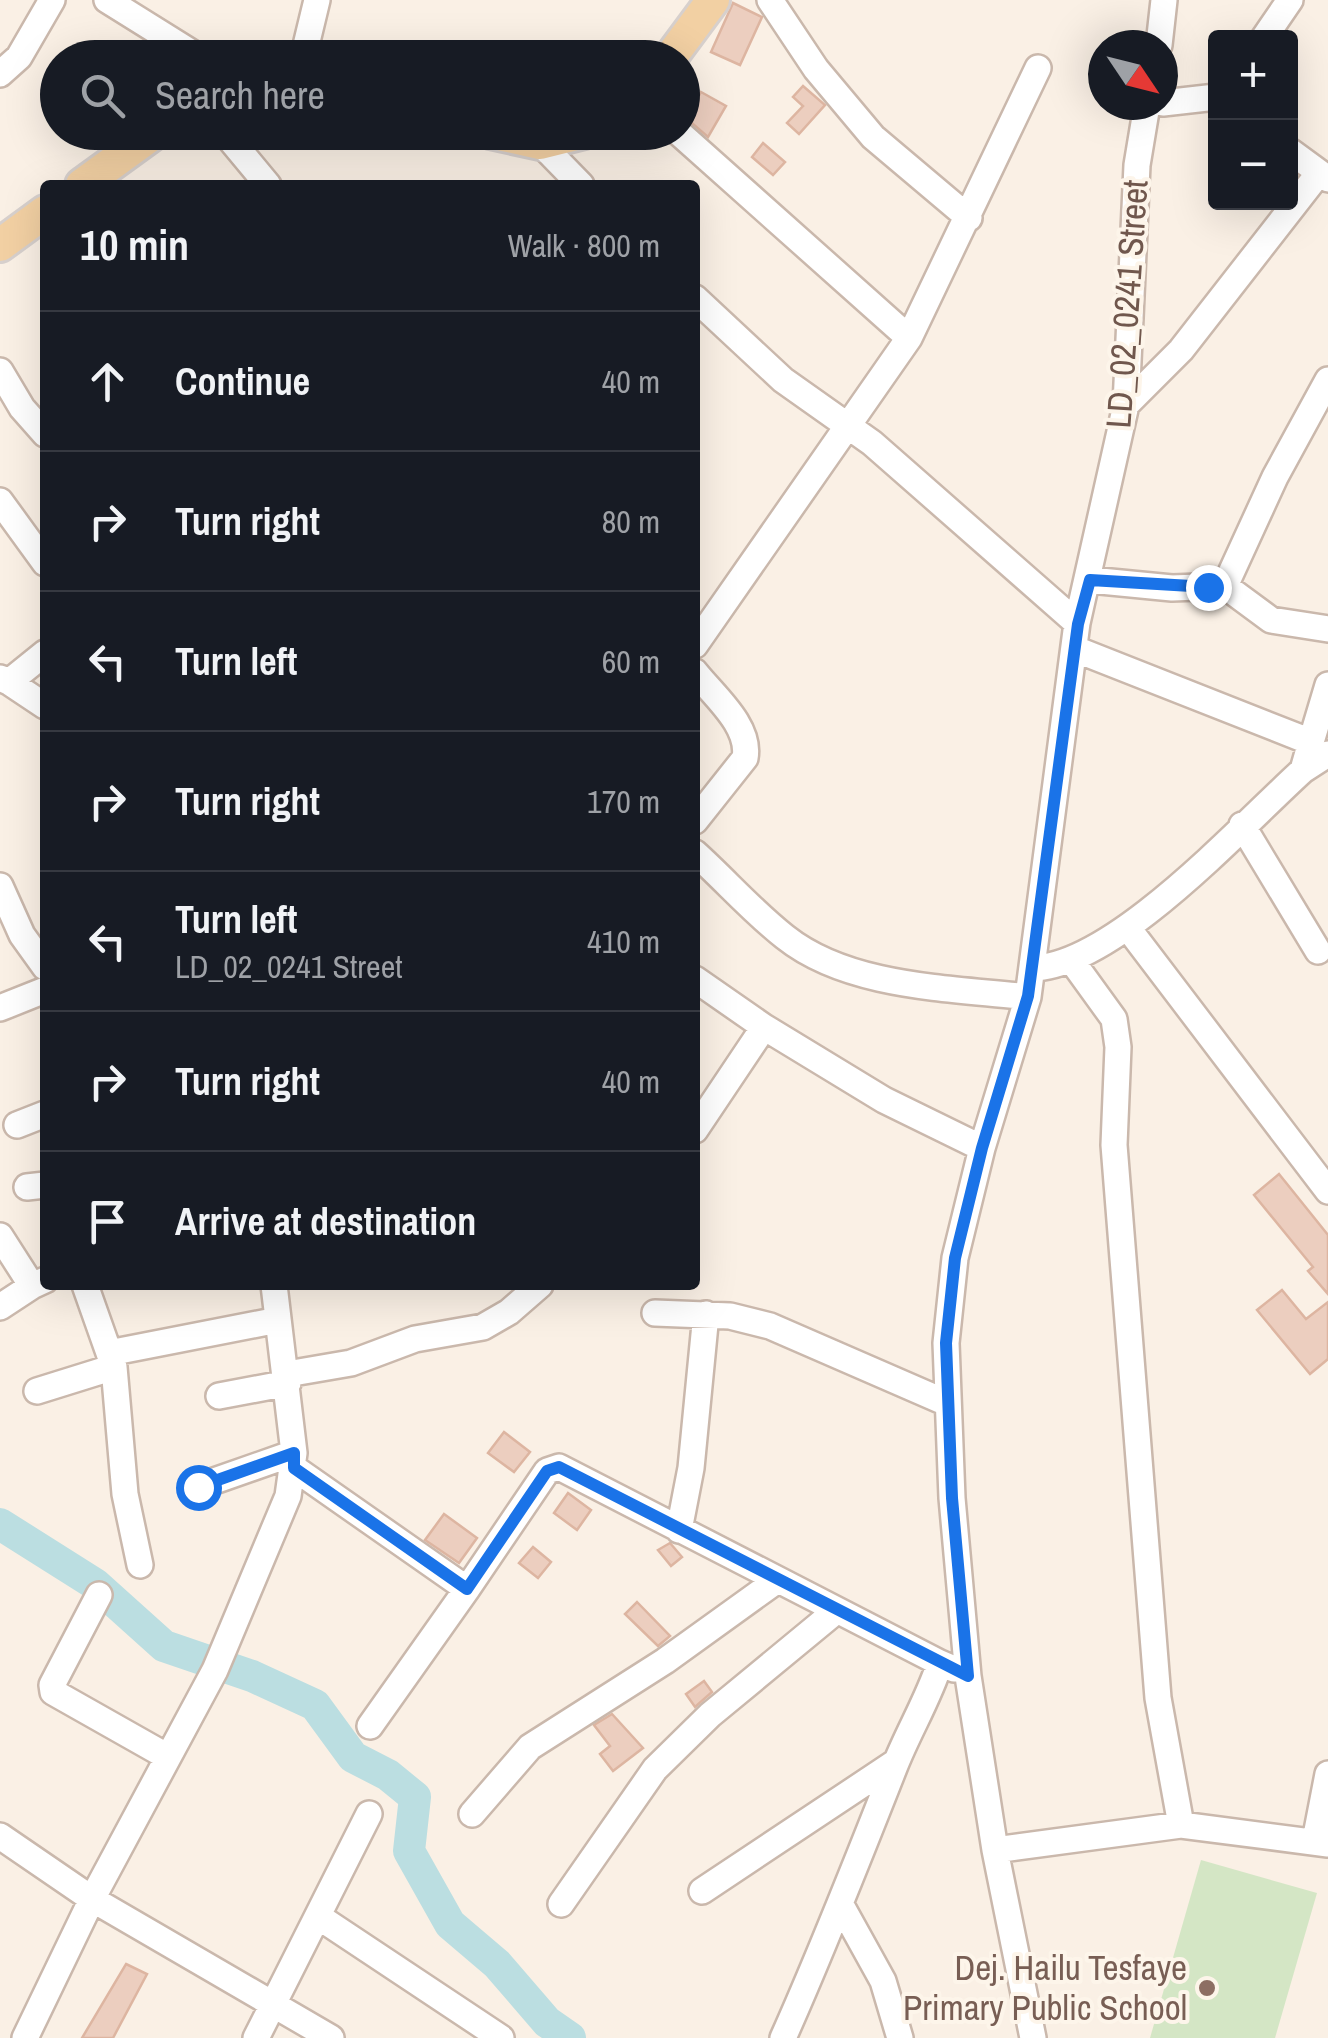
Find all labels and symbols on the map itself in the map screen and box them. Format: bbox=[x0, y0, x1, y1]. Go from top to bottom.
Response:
north arrow bbox=[1088, 30, 1178, 120]
street label: LD_02_0241 Street bbox=[1094, 178, 1159, 430]
route end bbox=[1186, 565, 1232, 611]
route start bbox=[176, 1465, 222, 1511]
place label: Dej. Hailu Tesfaye Primary Public School bbox=[903, 1944, 1187, 2031]
marker: Dej. Hailu Tesfaye Primary Public School bbox=[1196, 1977, 1218, 1999]

